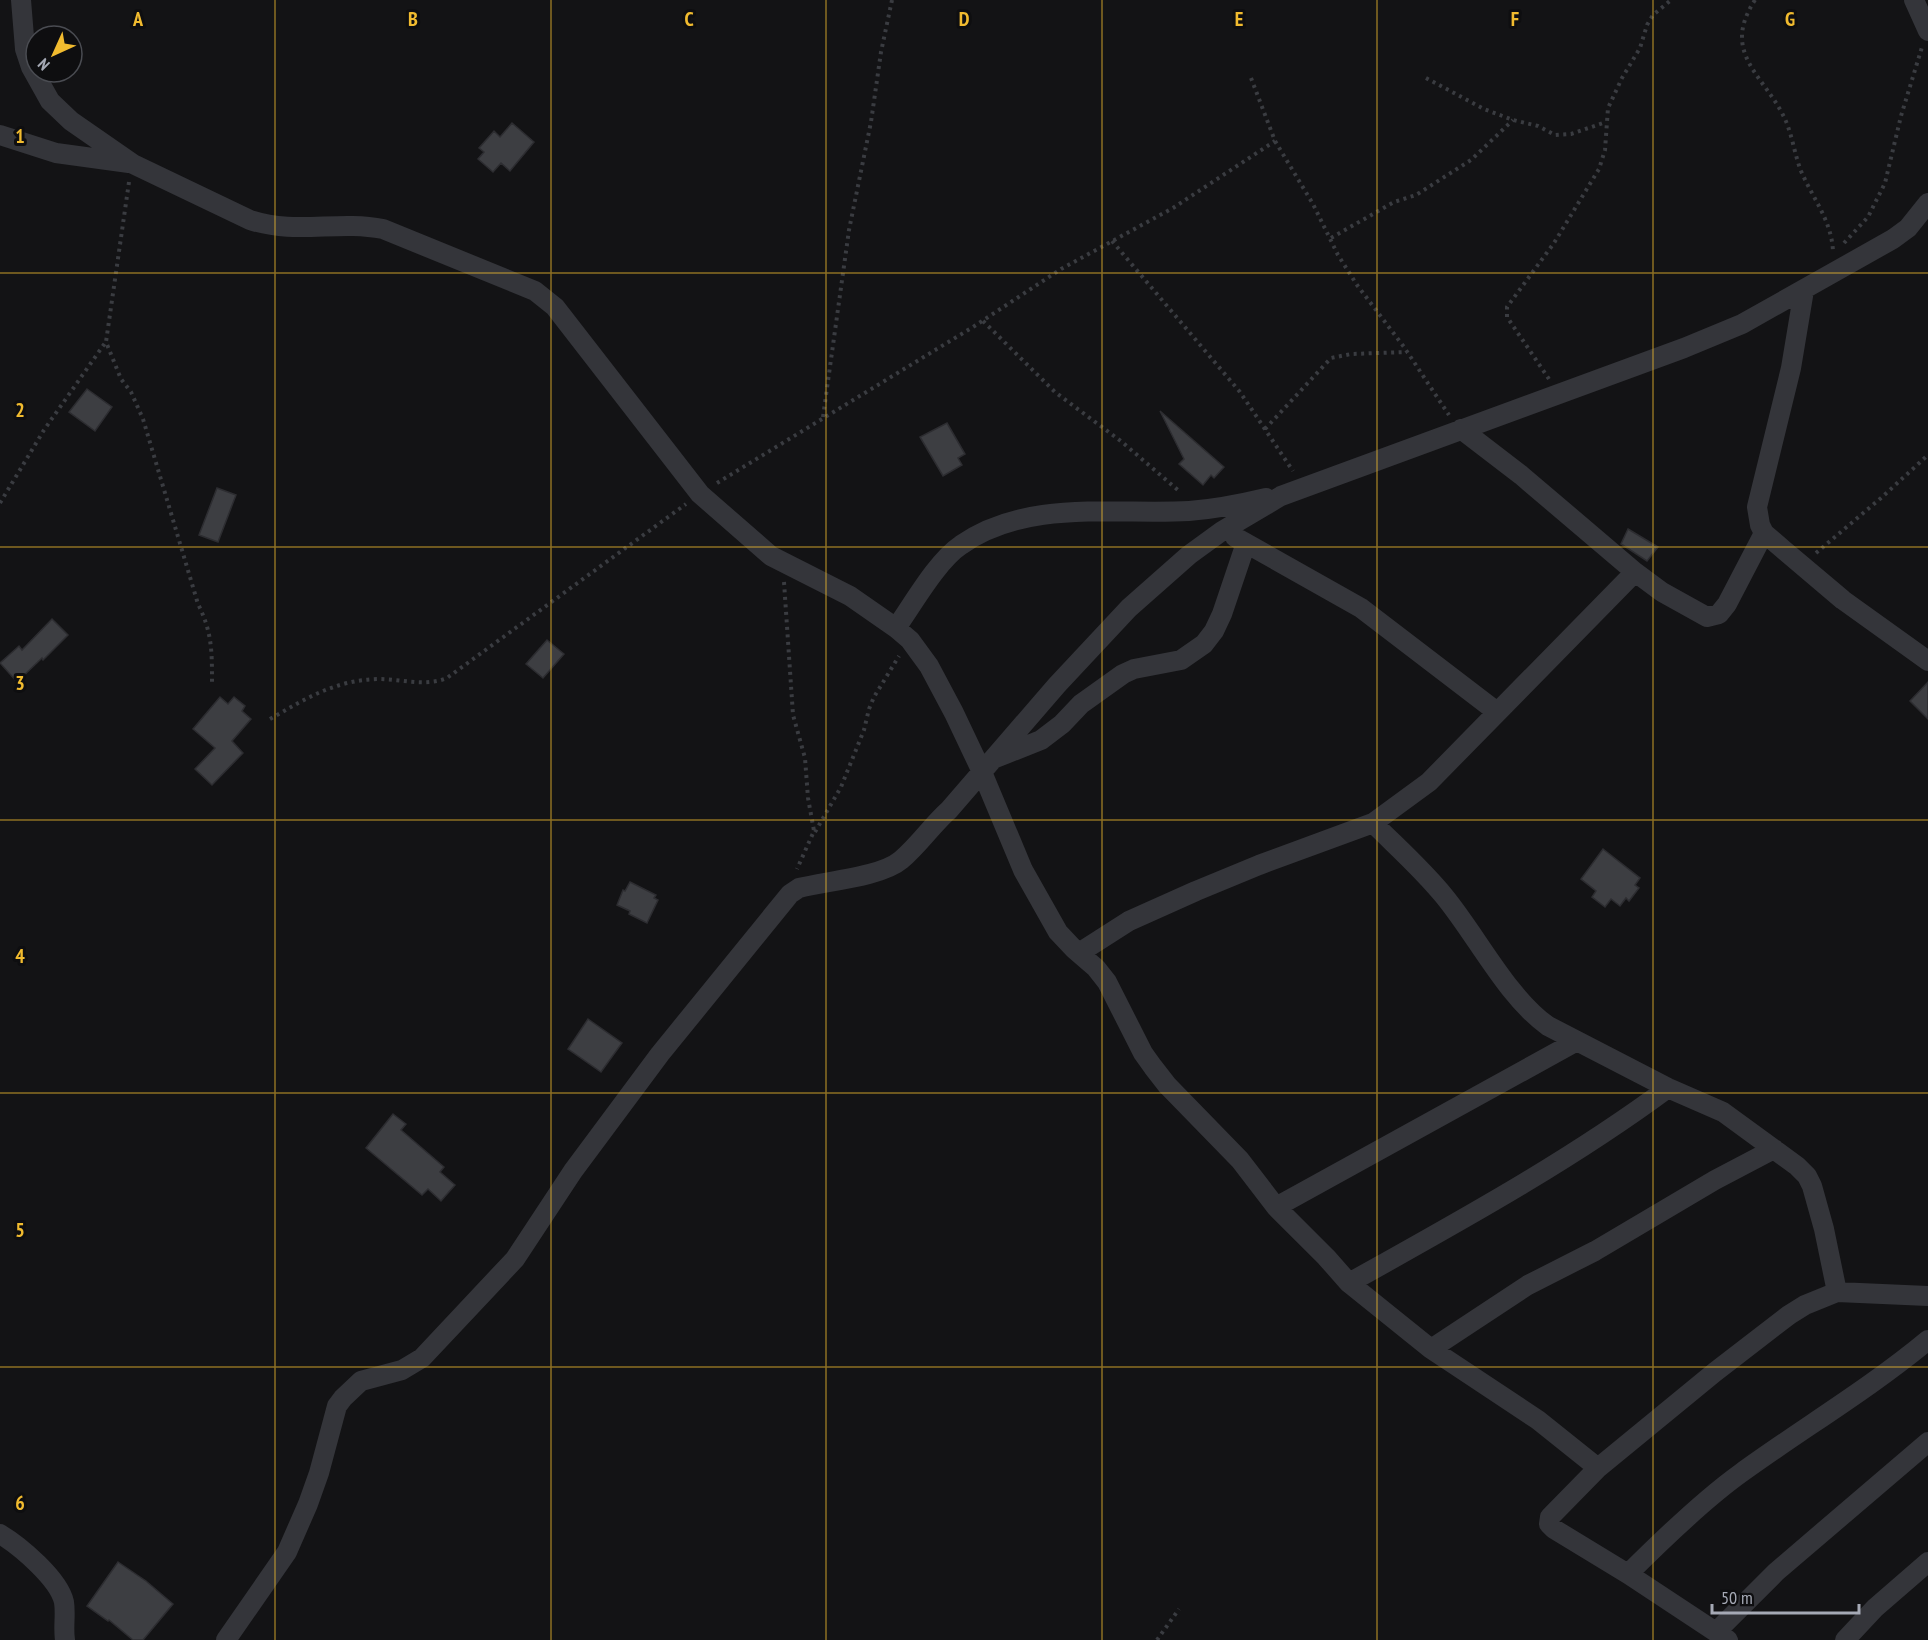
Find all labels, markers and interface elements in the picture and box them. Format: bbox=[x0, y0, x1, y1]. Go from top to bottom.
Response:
text: A bbox=[132, 6, 144, 32]
text: B bbox=[408, 6, 418, 32]
text: C bbox=[684, 6, 694, 32]
text: D bbox=[959, 6, 970, 32]
text: E bbox=[1235, 6, 1243, 32]
text: F bbox=[1511, 6, 1519, 32]
text: G bbox=[1785, 6, 1795, 32]
north arrow bbox=[24, 24, 84, 84]
text: N bbox=[33, 54, 54, 75]
text: 1 bbox=[15, 123, 25, 149]
text: 2 bbox=[15, 397, 25, 423]
text: 3 bbox=[15, 670, 25, 696]
text: 4 bbox=[15, 943, 25, 969]
text: 5 bbox=[15, 1217, 25, 1243]
text: 6 bbox=[15, 1490, 25, 1516]
scale bar bbox=[1712, 1577, 1859, 1615]
text: 50 m bbox=[1721, 1586, 1753, 1609]

